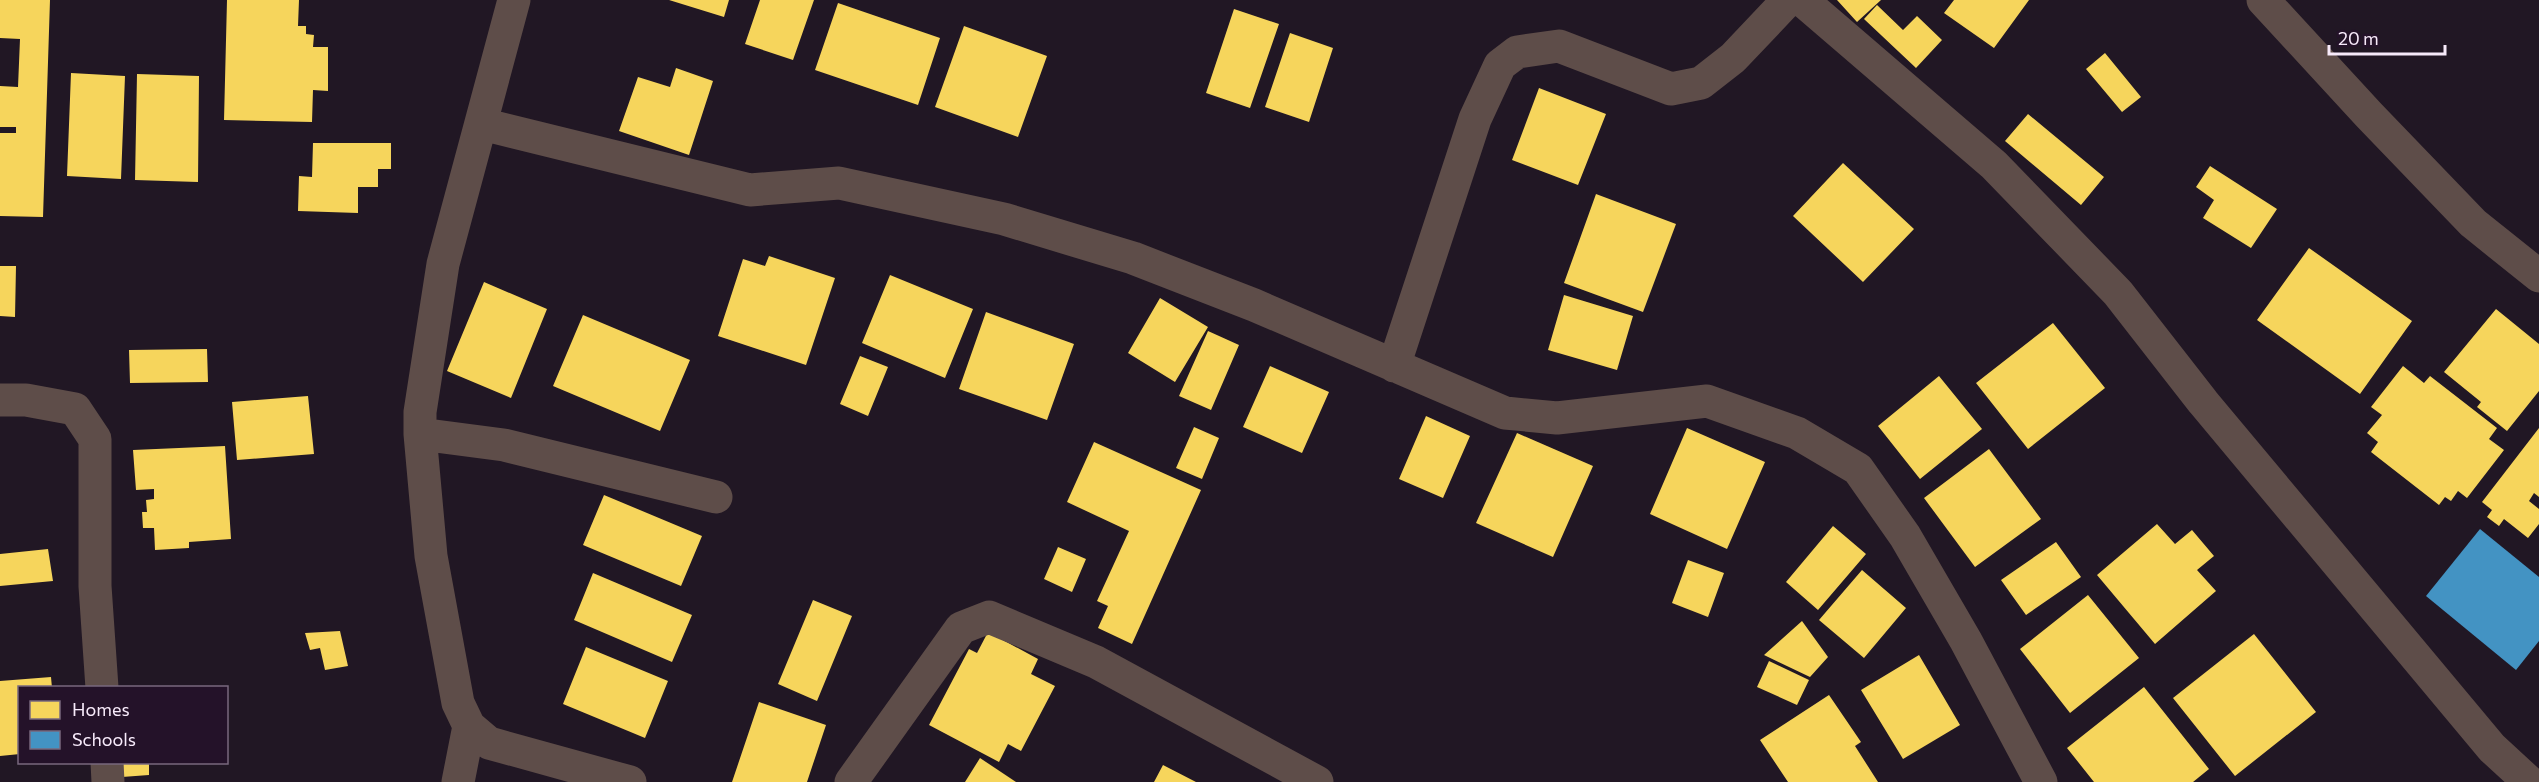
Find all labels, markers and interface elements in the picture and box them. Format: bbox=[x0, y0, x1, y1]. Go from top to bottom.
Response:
scale bar bbox=[2329, 18, 2444, 56]
text: 20 m bbox=[2338, 27, 2379, 49]
legend bbox=[18, 686, 228, 764]
text: Homes bbox=[72, 698, 130, 720]
text: Schools bbox=[72, 728, 136, 750]

